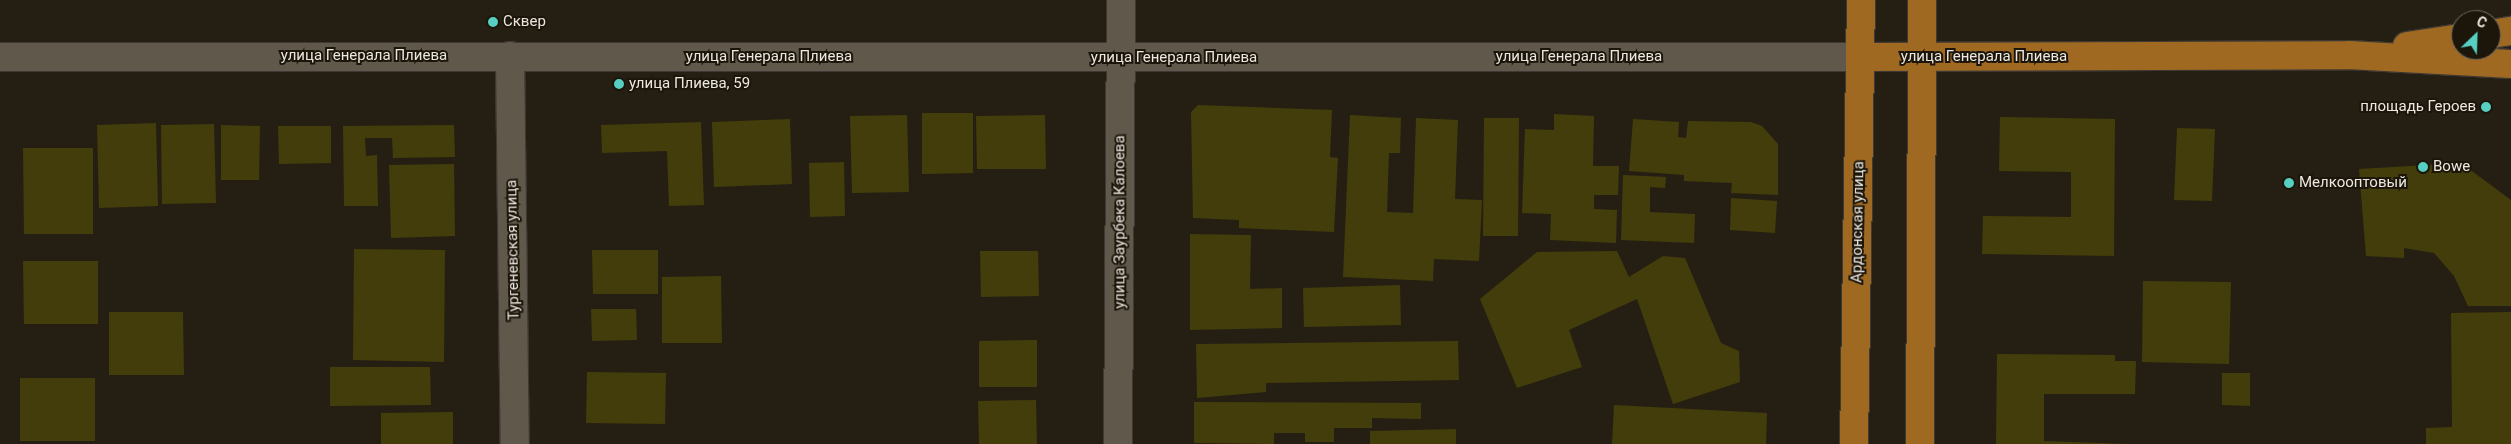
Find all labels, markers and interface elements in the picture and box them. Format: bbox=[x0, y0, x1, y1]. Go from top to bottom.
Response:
north arrow bbox=[2451, 10, 2501, 60]
place label: Сквер bbox=[503, 13, 546, 31]
text: С bbox=[2474, 13, 2489, 31]
marker: Сквер bbox=[487, 16, 499, 28]
street label: улица Генерала Плиева bbox=[281, 47, 447, 65]
street label: улица Генерала Плиева bbox=[686, 48, 852, 66]
street label: улица Генерала Плиева bbox=[1496, 48, 1662, 66]
street label: улица Генерала Плиева bbox=[1901, 48, 2067, 66]
street label: улица Генерала Плиева bbox=[1091, 49, 1257, 67]
place label: улица Плиева, 59 bbox=[629, 75, 750, 93]
marker: улица Плиева, 59 bbox=[613, 78, 625, 90]
place label: площадь Героев bbox=[2360, 98, 2476, 116]
marker: площадь Героев bbox=[2480, 101, 2492, 113]
street label: улица Заурбека Калоева bbox=[1111, 135, 1129, 309]
place label: Bowe bbox=[2433, 158, 2470, 176]
street label: Ардонская улица bbox=[1848, 161, 1868, 283]
marker: Bowe bbox=[2417, 161, 2429, 173]
place label: Мелкооптовый bbox=[2299, 174, 2407, 192]
marker: Мелкооптовый bbox=[2283, 177, 2295, 189]
street label: Тургеневская улица bbox=[503, 180, 523, 320]

